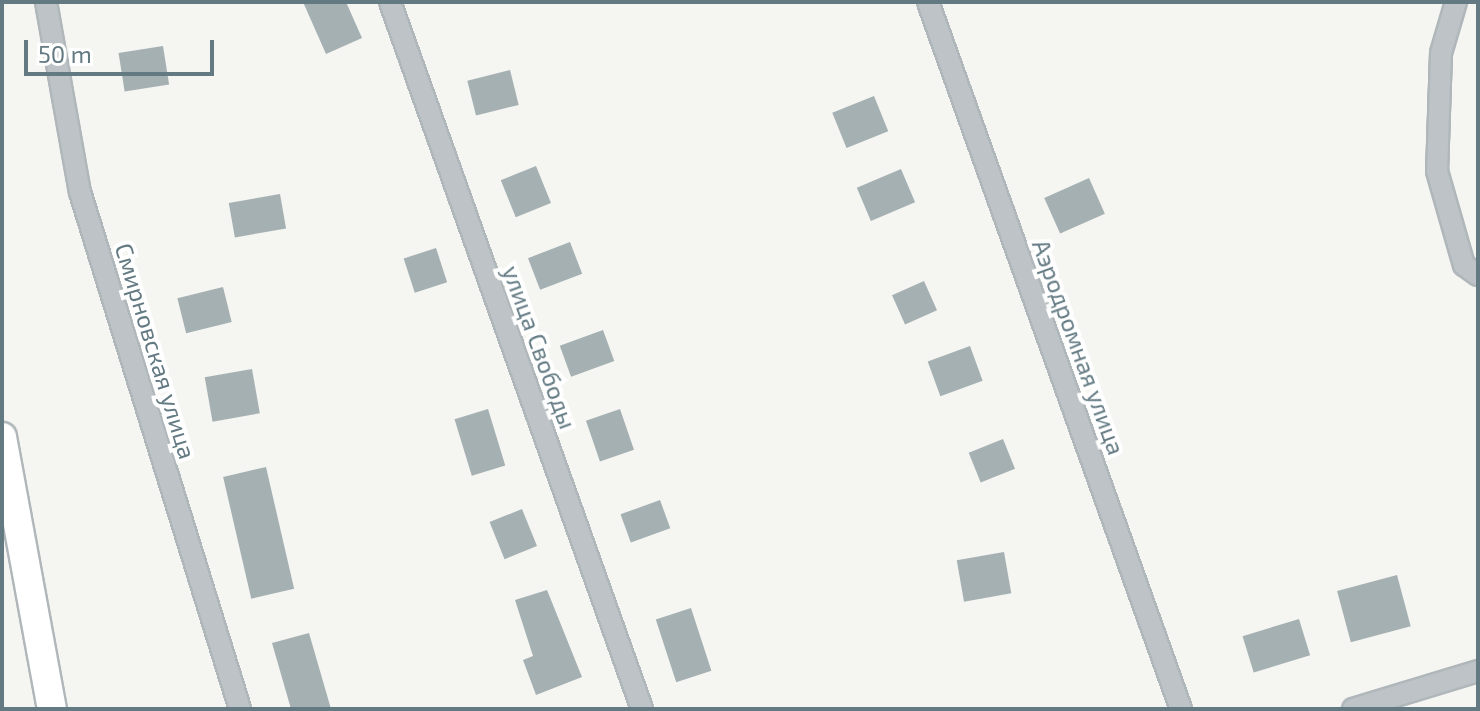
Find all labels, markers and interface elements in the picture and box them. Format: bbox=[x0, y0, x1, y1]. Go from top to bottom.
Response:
scale bar bbox=[28, 24, 218, 74]
text: 50 m bbox=[38, 39, 92, 68]
street label: Аэродромная улица bbox=[1027, 236, 1131, 458]
street label: Смирновская улица bbox=[109, 240, 203, 462]
street label: улица Свободы bbox=[497, 261, 583, 433]

